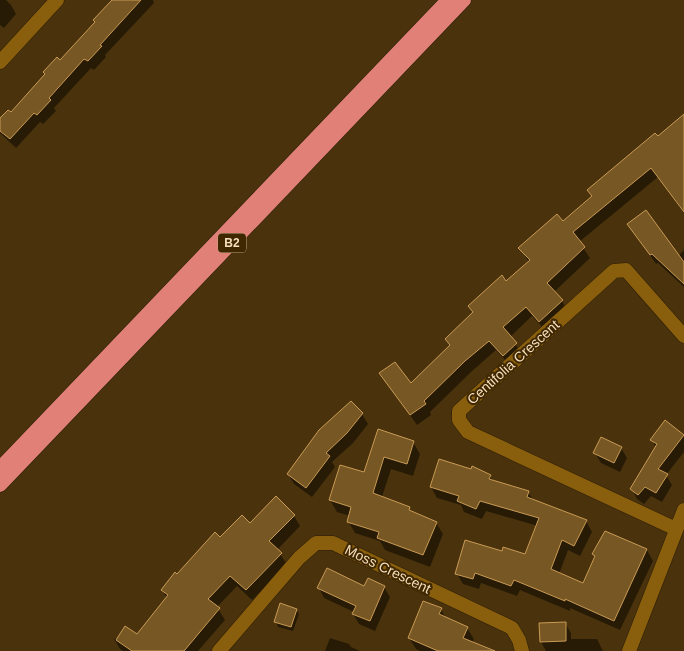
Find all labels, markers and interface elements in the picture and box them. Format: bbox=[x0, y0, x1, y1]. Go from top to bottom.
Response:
road number: B2 bbox=[218, 234, 246, 252]
street label: Centifolia Crescent bbox=[464, 316, 562, 408]
street label: Moss Crescent bbox=[343, 541, 434, 597]

